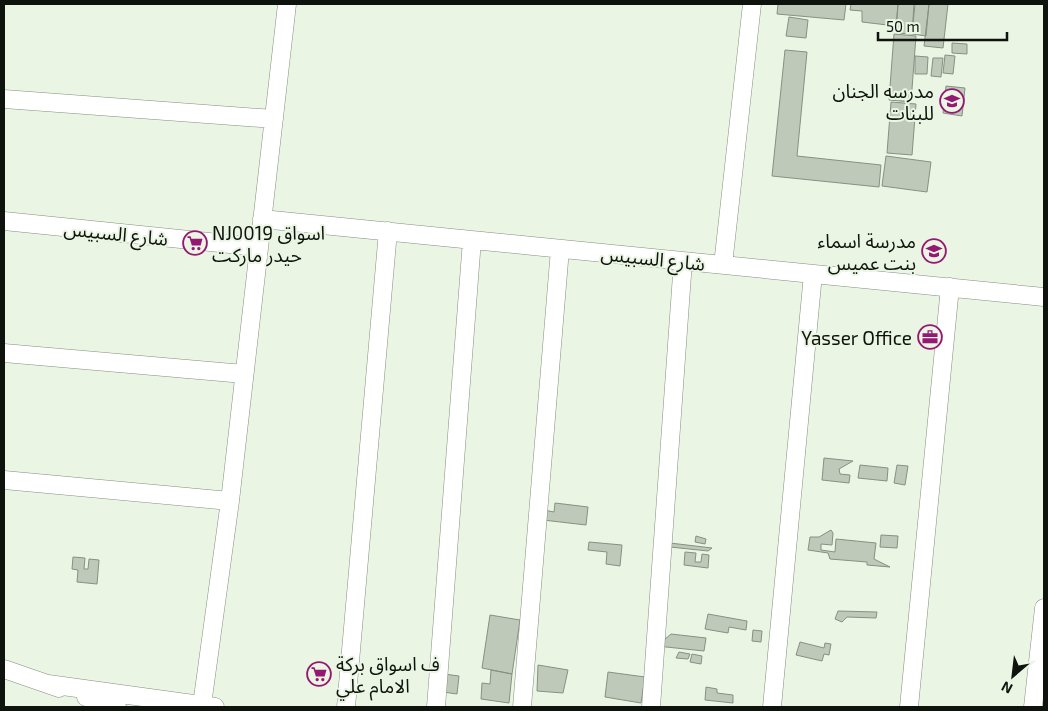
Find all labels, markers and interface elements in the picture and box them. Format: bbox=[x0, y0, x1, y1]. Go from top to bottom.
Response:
scale bar bbox=[878, 10, 1007, 42]
text: 50 m bbox=[886, 17, 920, 35]
place label: مدرسه الجنان للبنات bbox=[833, 79, 934, 124]
school or university icon: مدرسه الجنان للبنات bbox=[939, 88, 965, 114]
street label: شارع السبيس bbox=[62, 216, 169, 253]
place label: NJ0019 اسواق حيدر ماركت bbox=[212, 221, 325, 267]
place label: مدرسة اسماء بنت عميس bbox=[817, 229, 916, 275]
supermarket icon: NJ0019 اسواق حيدر ماركت bbox=[182, 230, 208, 256]
school or university icon: مدرسة اسماء بنت عميس bbox=[921, 238, 947, 264]
street label: شارع السبيس bbox=[599, 241, 706, 278]
office icon: Yasser Office bbox=[917, 324, 943, 350]
place label: Yasser Office bbox=[801, 326, 912, 349]
north arrow bbox=[988, 651, 1038, 701]
place label: ف اسواق بركة الامام علي bbox=[336, 652, 440, 701]
supermarket icon: ف اسواق بركة الامام علي bbox=[306, 661, 332, 687]
text: N bbox=[998, 678, 1015, 698]

